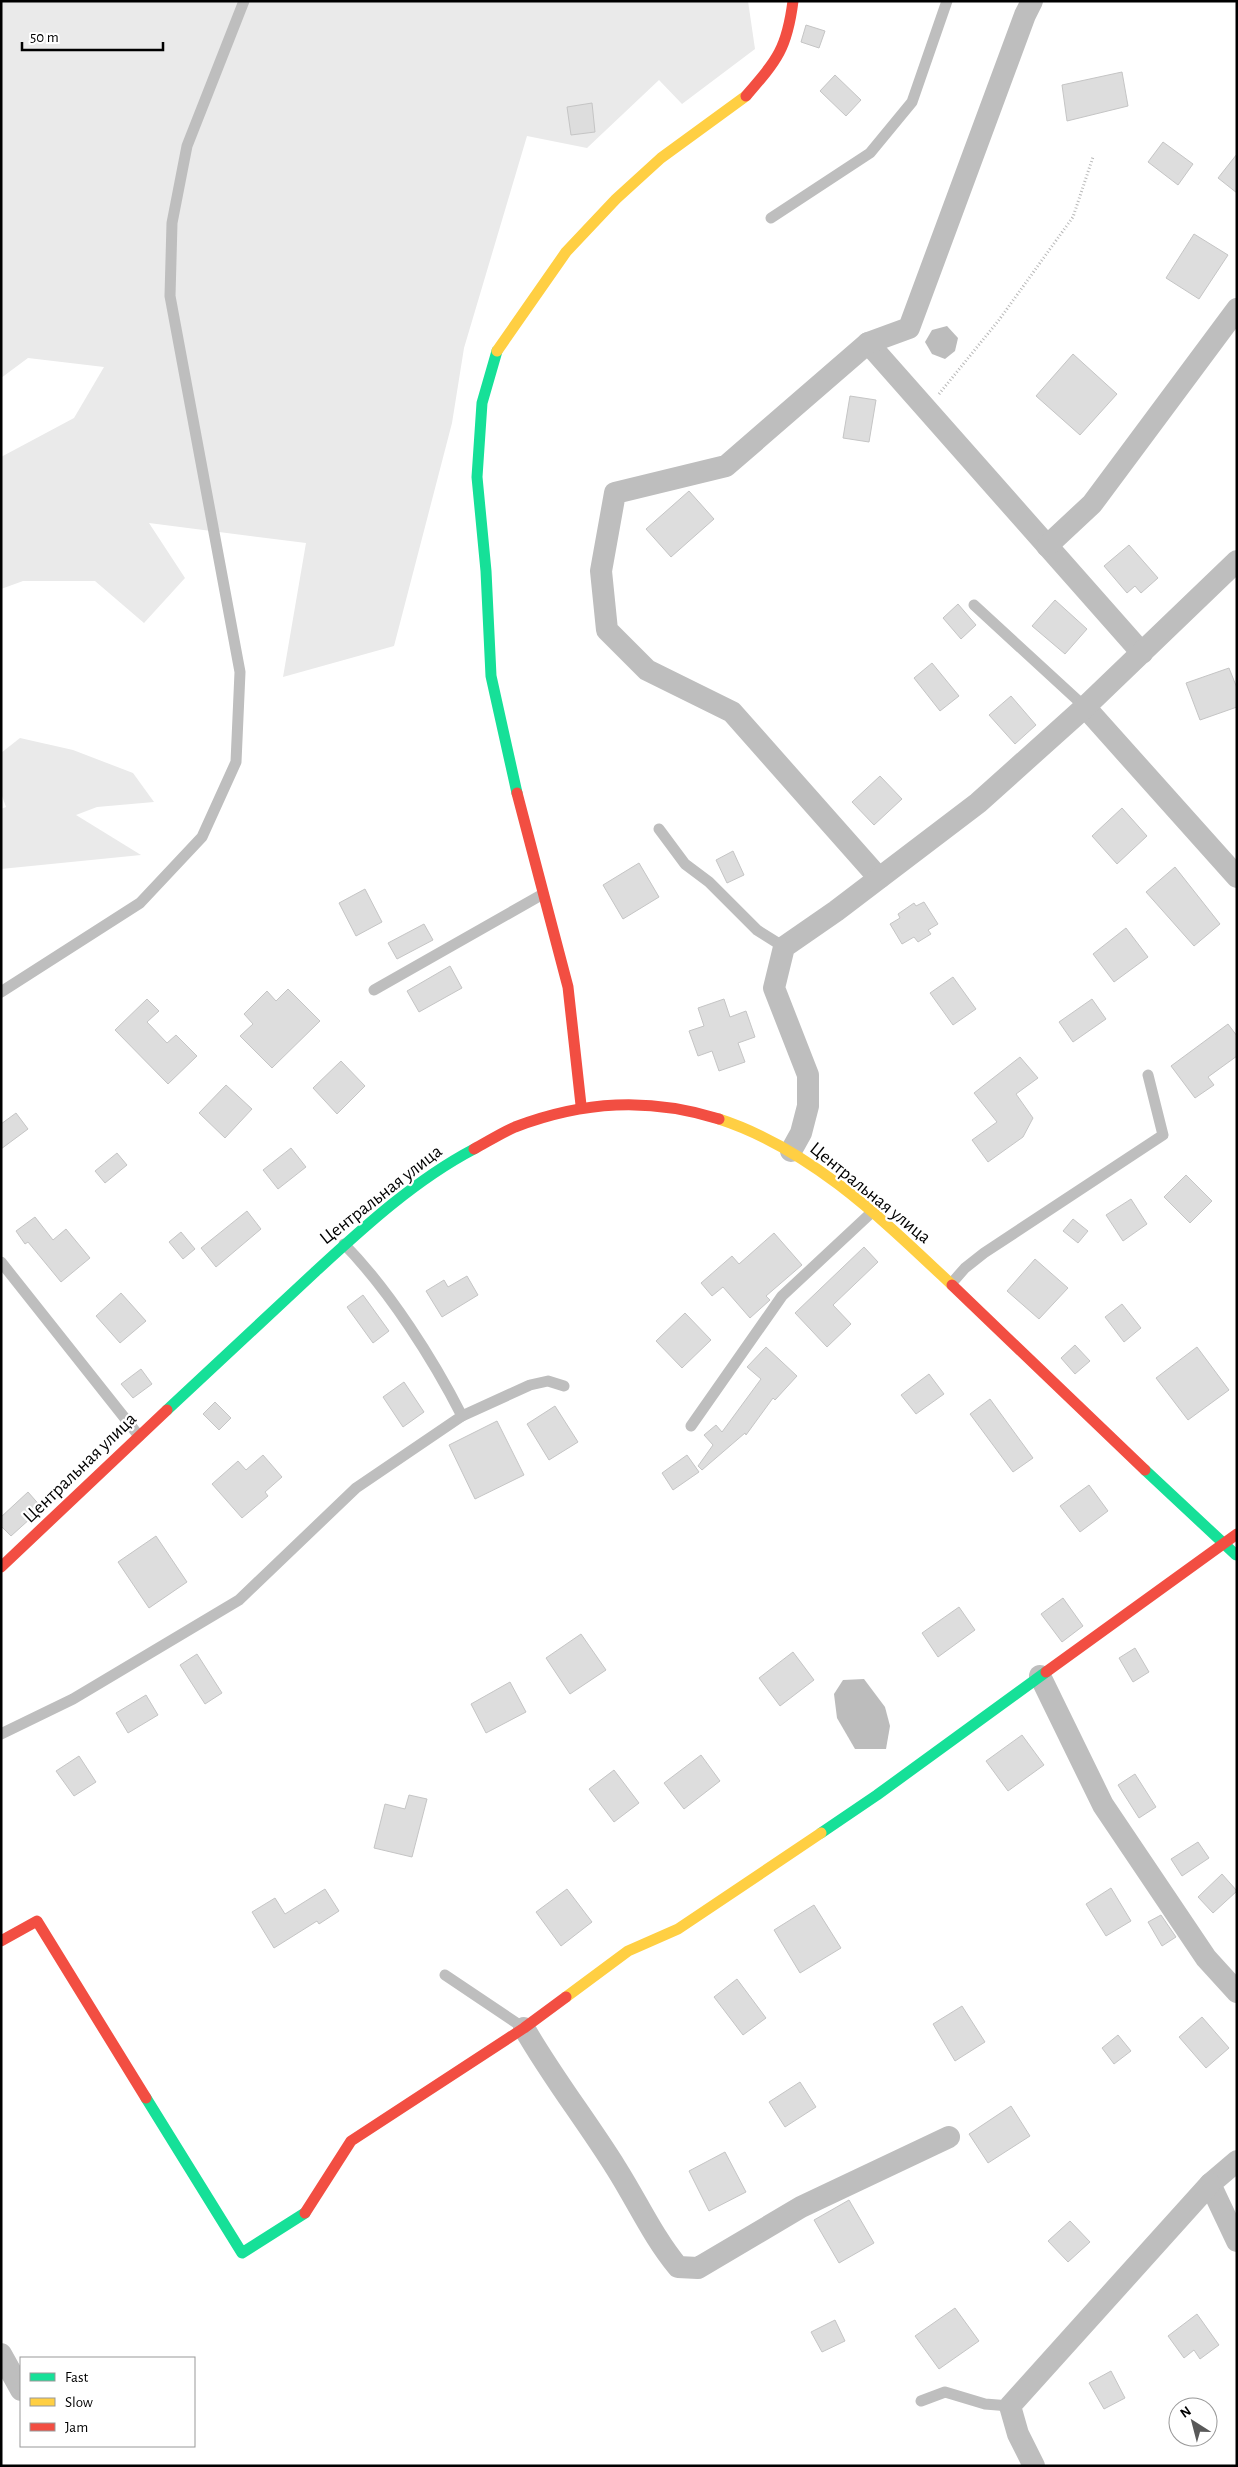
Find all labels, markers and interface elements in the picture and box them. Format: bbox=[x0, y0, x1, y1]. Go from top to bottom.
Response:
scale bar bbox=[22, 20, 164, 52]
text: 50 m bbox=[30, 30, 59, 45]
street label: Центральная улица bbox=[806, 1139, 934, 1248]
street label: Центральная улица bbox=[316, 1141, 446, 1249]
street label: Центральная улица bbox=[20, 1409, 141, 1527]
legend bbox=[20, 2357, 195, 2447]
text: Fast bbox=[65, 2370, 89, 2385]
text: Slow bbox=[65, 2395, 93, 2410]
north arrow bbox=[1168, 2397, 1218, 2447]
text: N bbox=[1178, 2404, 1194, 2421]
text: Jam bbox=[65, 2420, 88, 2435]

